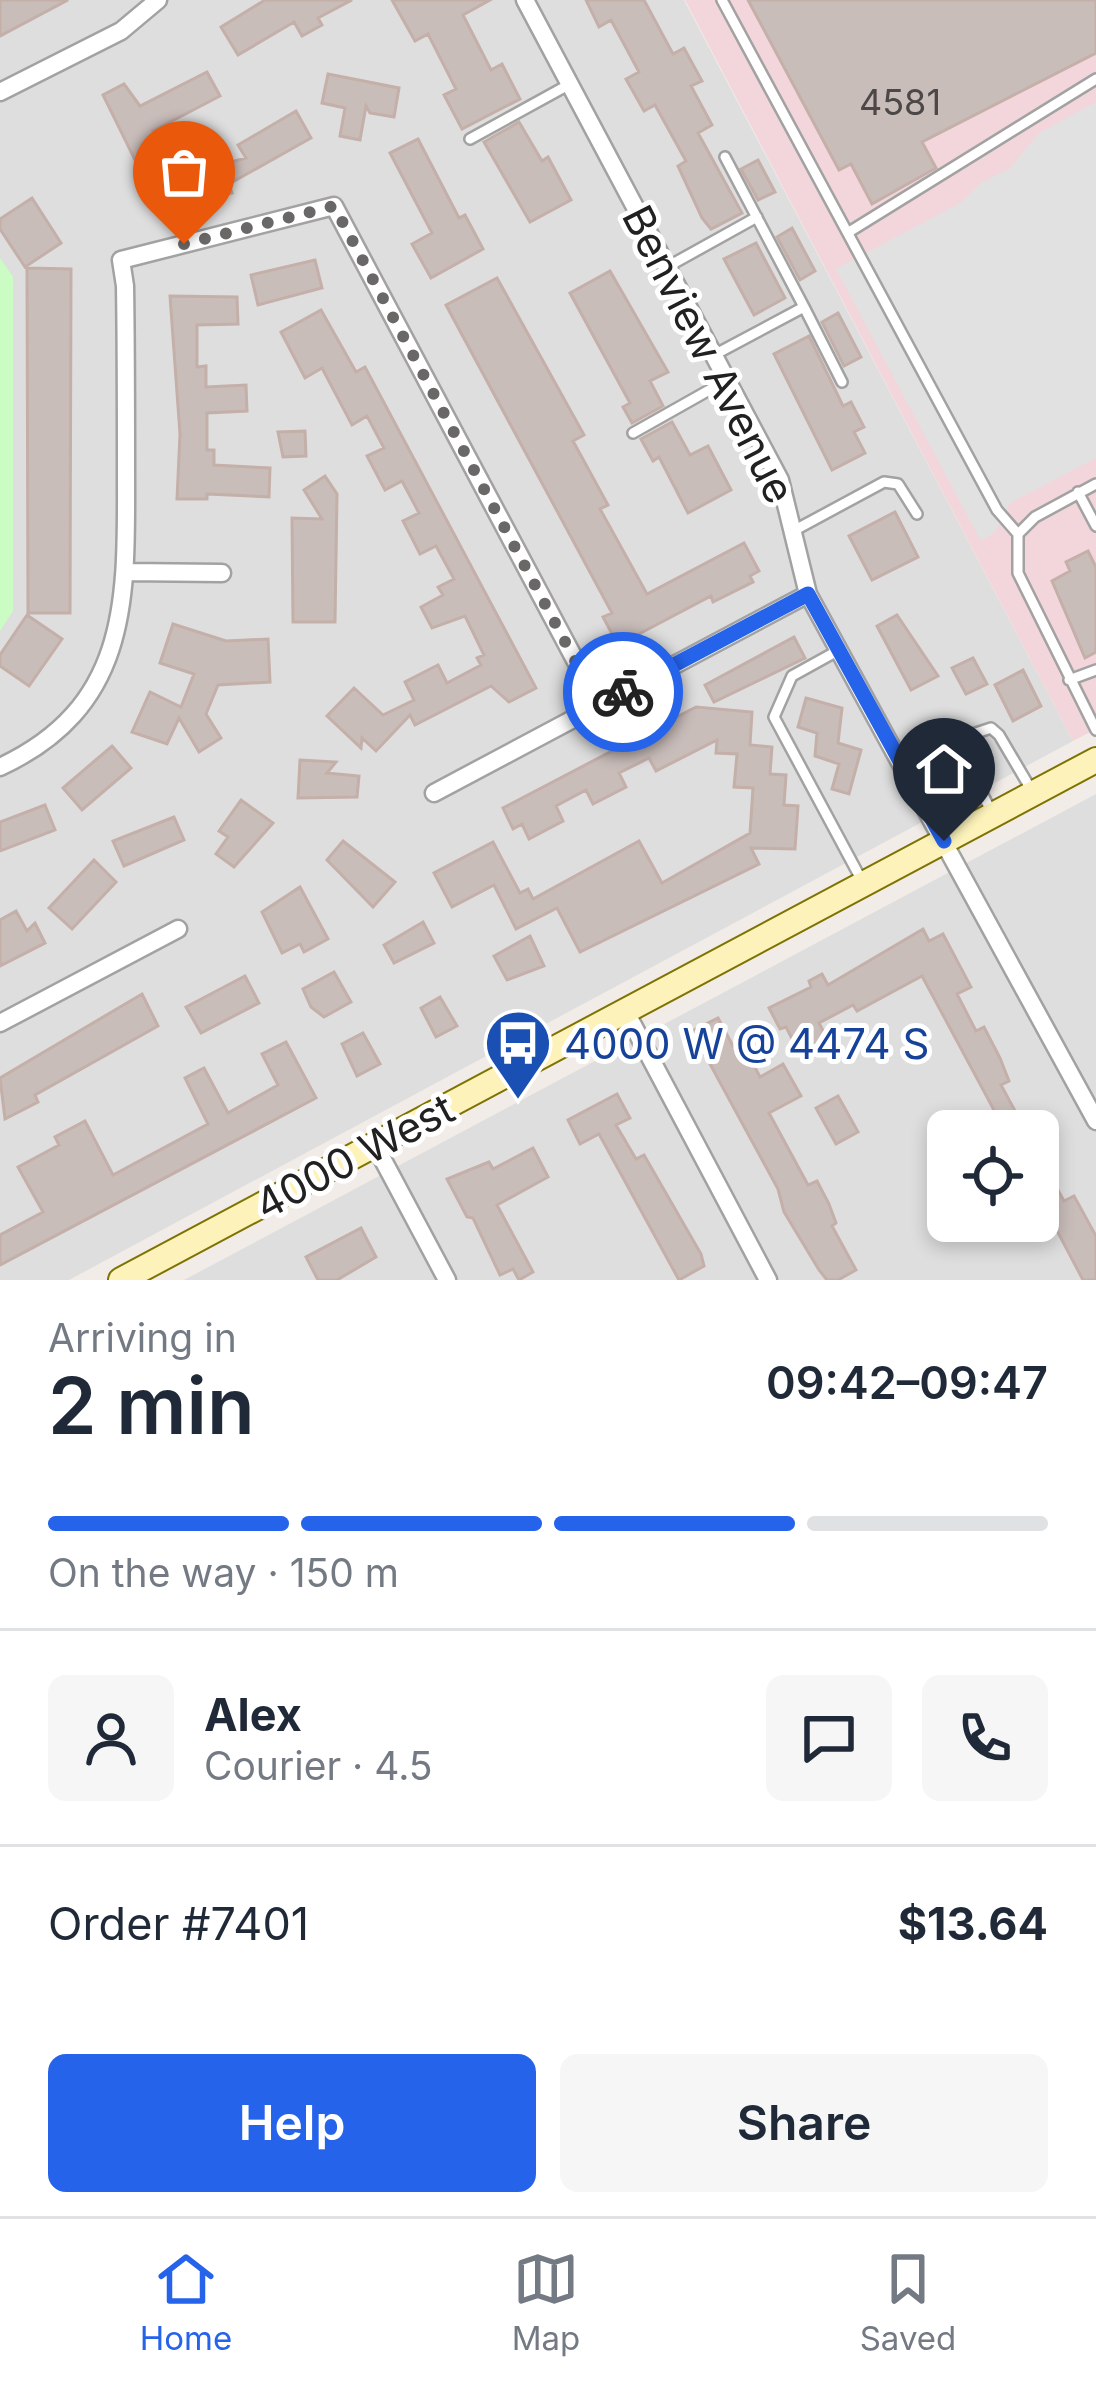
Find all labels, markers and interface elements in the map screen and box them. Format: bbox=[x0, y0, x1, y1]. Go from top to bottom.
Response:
house number: 4581 bbox=[859, 80, 941, 124]
pin bbox=[133, 121, 235, 244]
icon: bag bbox=[151, 139, 217, 205]
street label: Benview Avenue bbox=[612, 197, 806, 511]
courier bbox=[563, 632, 683, 752]
icon: bike bbox=[590, 659, 656, 725]
pin bbox=[893, 718, 995, 841]
icon: home bbox=[911, 736, 977, 802]
bus stop icon: 4000 W @ 4474 S bbox=[483, 1008, 553, 1102]
place label: 4000 W @ 4474 S bbox=[564, 1018, 930, 1069]
street label: 4000 West bbox=[246, 1082, 462, 1230]
map controls bbox=[927, 1110, 1059, 1242]
button: locate bbox=[927, 1110, 1059, 1242]
text: Arriving in bbox=[48, 1314, 237, 1361]
text: 09:42–09:47 bbox=[766, 1355, 1048, 1410]
text: 2 min bbox=[48, 1358, 255, 1453]
text: On the way · 150 m bbox=[48, 1549, 399, 1596]
button: person bbox=[48, 1675, 174, 1801]
button: chat bbox=[766, 1675, 892, 1801]
button: phone bbox=[922, 1675, 1048, 1801]
text: Alex bbox=[204, 1687, 302, 1742]
text: Courier · 4.5 bbox=[204, 1742, 433, 1789]
text: Order #7401 bbox=[48, 1896, 309, 1951]
text: $13.64 bbox=[898, 1896, 1048, 1951]
button: Help bbox=[48, 2054, 536, 2192]
button: Share bbox=[560, 2054, 1048, 2192]
tab: Home bbox=[140, 2246, 232, 2358]
tab: Map bbox=[512, 2246, 580, 2358]
tab: Saved bbox=[860, 2246, 956, 2358]

